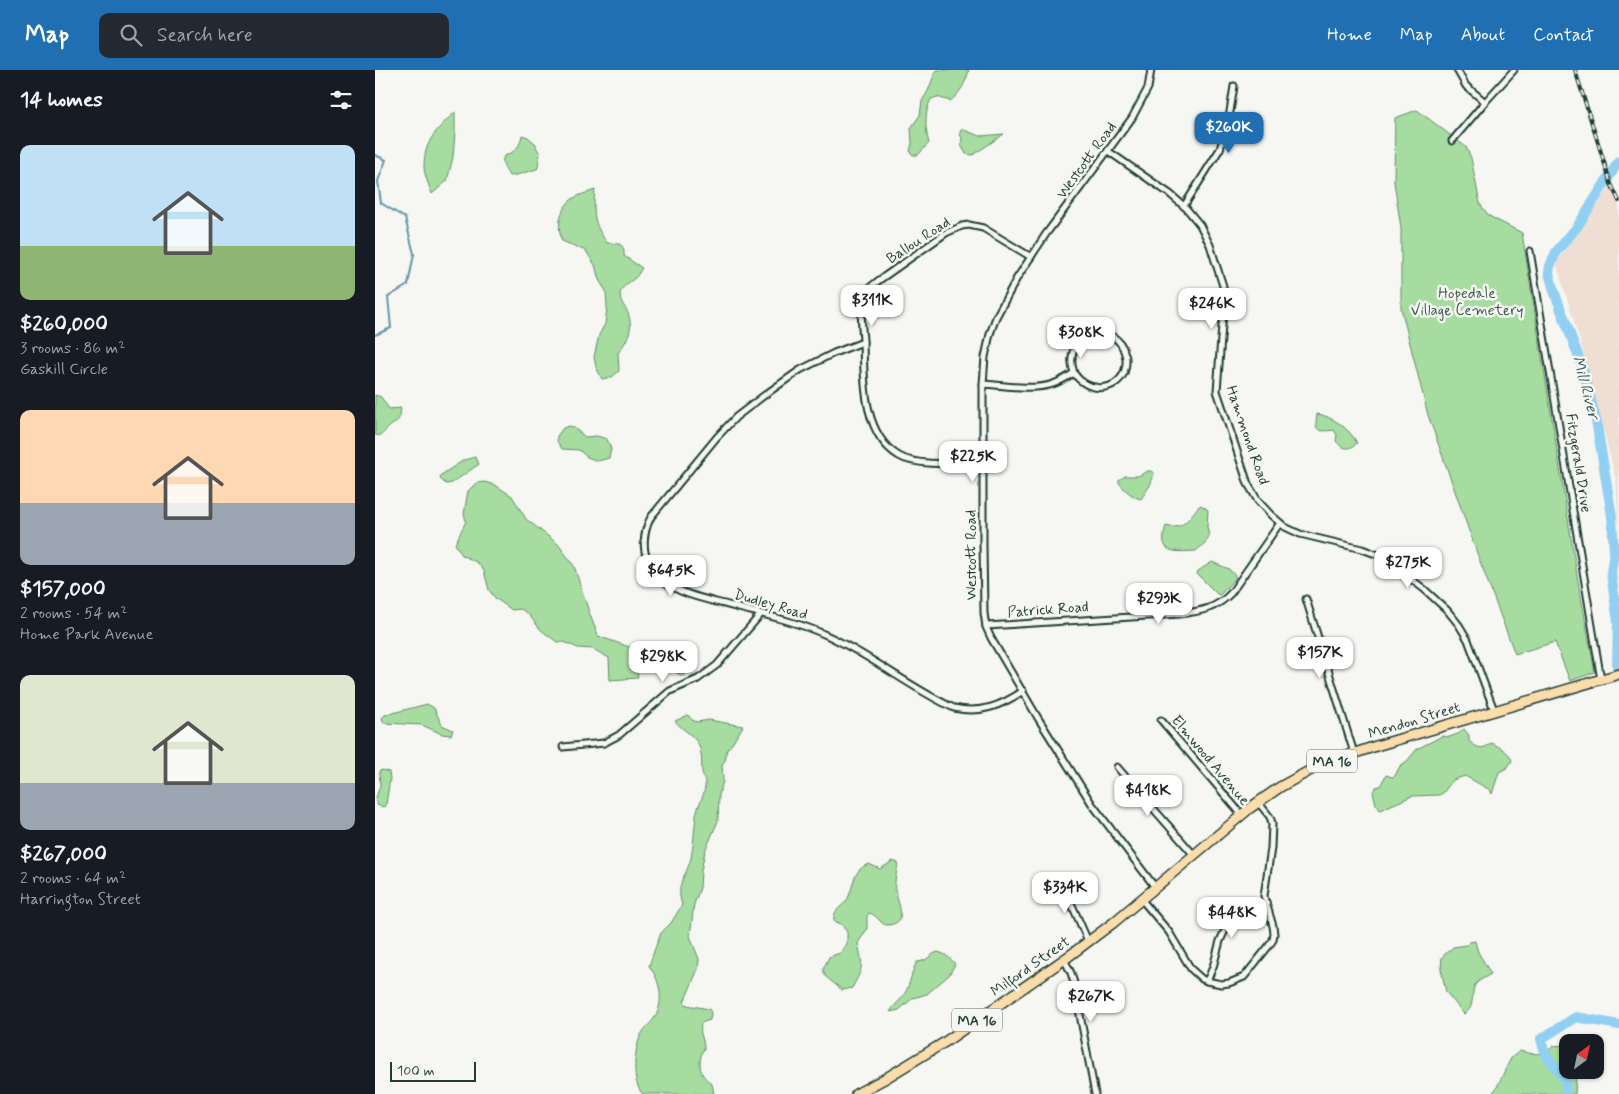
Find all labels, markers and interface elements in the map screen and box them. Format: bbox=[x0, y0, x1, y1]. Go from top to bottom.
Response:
search box bbox=[99, 13, 449, 58]
text: Map bbox=[25, 20, 69, 51]
icon: search bbox=[117, 21, 145, 49]
text: Search here bbox=[157, 23, 253, 48]
text: Home bbox=[1327, 23, 1372, 47]
text: Map bbox=[1400, 23, 1433, 47]
text: About bbox=[1461, 23, 1505, 47]
text: Contact bbox=[1533, 23, 1594, 47]
text: 14 homes bbox=[20, 86, 103, 114]
icon: filters bbox=[327, 86, 355, 114]
pin: $260K bbox=[1194, 112, 1264, 154]
text: $260K bbox=[1205, 117, 1253, 138]
street label: Westcott Road bbox=[1052, 118, 1122, 203]
icon: home bbox=[143, 178, 233, 268]
street label: Ballou Road bbox=[883, 213, 954, 269]
pin: $311K bbox=[837, 284, 907, 327]
park label: Hopedale Village Cemetery bbox=[1411, 284, 1523, 321]
pin: $246K bbox=[1177, 288, 1247, 330]
text: $311K bbox=[851, 290, 893, 311]
text: $246K bbox=[1189, 293, 1235, 314]
text: $260,000 bbox=[20, 310, 108, 338]
pin: $308K bbox=[1046, 316, 1116, 359]
text: $308K bbox=[1058, 322, 1104, 343]
text: 3 rooms · 86 m² bbox=[20, 338, 125, 359]
water label: Mill River bbox=[1567, 354, 1605, 424]
text: Gaskill Circle bbox=[20, 359, 108, 380]
street label: Hammond Road bbox=[1221, 383, 1273, 488]
street label: Fitzgerald Drive bbox=[1560, 412, 1596, 514]
pin: $225K bbox=[938, 440, 1008, 483]
icon: home bbox=[143, 443, 233, 533]
text: $225K bbox=[950, 446, 996, 467]
street label: Westcott Road bbox=[962, 510, 982, 600]
pin: $275K bbox=[1373, 546, 1443, 589]
text: $275K bbox=[1385, 552, 1431, 573]
pin: $645K bbox=[636, 554, 706, 597]
text: $645K bbox=[647, 560, 695, 581]
text: $157,000 bbox=[20, 575, 106, 603]
pin: $293K bbox=[1124, 582, 1194, 625]
street label: Dudley Road bbox=[732, 585, 810, 625]
text: $293K bbox=[1137, 588, 1181, 609]
street label: Patrick Road bbox=[1007, 597, 1089, 623]
text: 2 rooms · 54 m² bbox=[20, 603, 127, 624]
text: Home Park Avenue bbox=[20, 624, 153, 645]
pin: $157K bbox=[1285, 636, 1355, 679]
pin: $298K bbox=[628, 640, 698, 683]
text: $157K bbox=[1297, 642, 1343, 663]
text: $298K bbox=[640, 646, 686, 667]
street label: Mendon Street bbox=[1366, 697, 1463, 744]
icon: home bbox=[143, 708, 233, 798]
street label: Elmwood Avenue bbox=[1166, 711, 1254, 810]
road number: MA 16 bbox=[1307, 749, 1357, 772]
pin: $418K bbox=[1113, 774, 1183, 817]
text: $418K bbox=[1125, 780, 1171, 801]
text: $267,000 bbox=[20, 840, 107, 868]
text: 2 rooms · 64 m² bbox=[20, 868, 126, 889]
pin: $334K bbox=[1030, 872, 1100, 914]
text: $334K bbox=[1043, 877, 1087, 898]
text: Harrington Street bbox=[20, 889, 141, 910]
pin: $448K bbox=[1197, 896, 1267, 939]
text: $448K bbox=[1208, 902, 1256, 923]
street label: Milford Street bbox=[987, 932, 1075, 1003]
pin: $267K bbox=[1056, 980, 1126, 1023]
text: $267K bbox=[1068, 986, 1114, 1007]
road number: MA 16 bbox=[952, 1008, 1002, 1032]
north arrow bbox=[1559, 1034, 1604, 1079]
map controls bbox=[1559, 1034, 1604, 1079]
scale bar bbox=[390, 1059, 476, 1082]
text: 100 m bbox=[397, 1062, 435, 1080]

